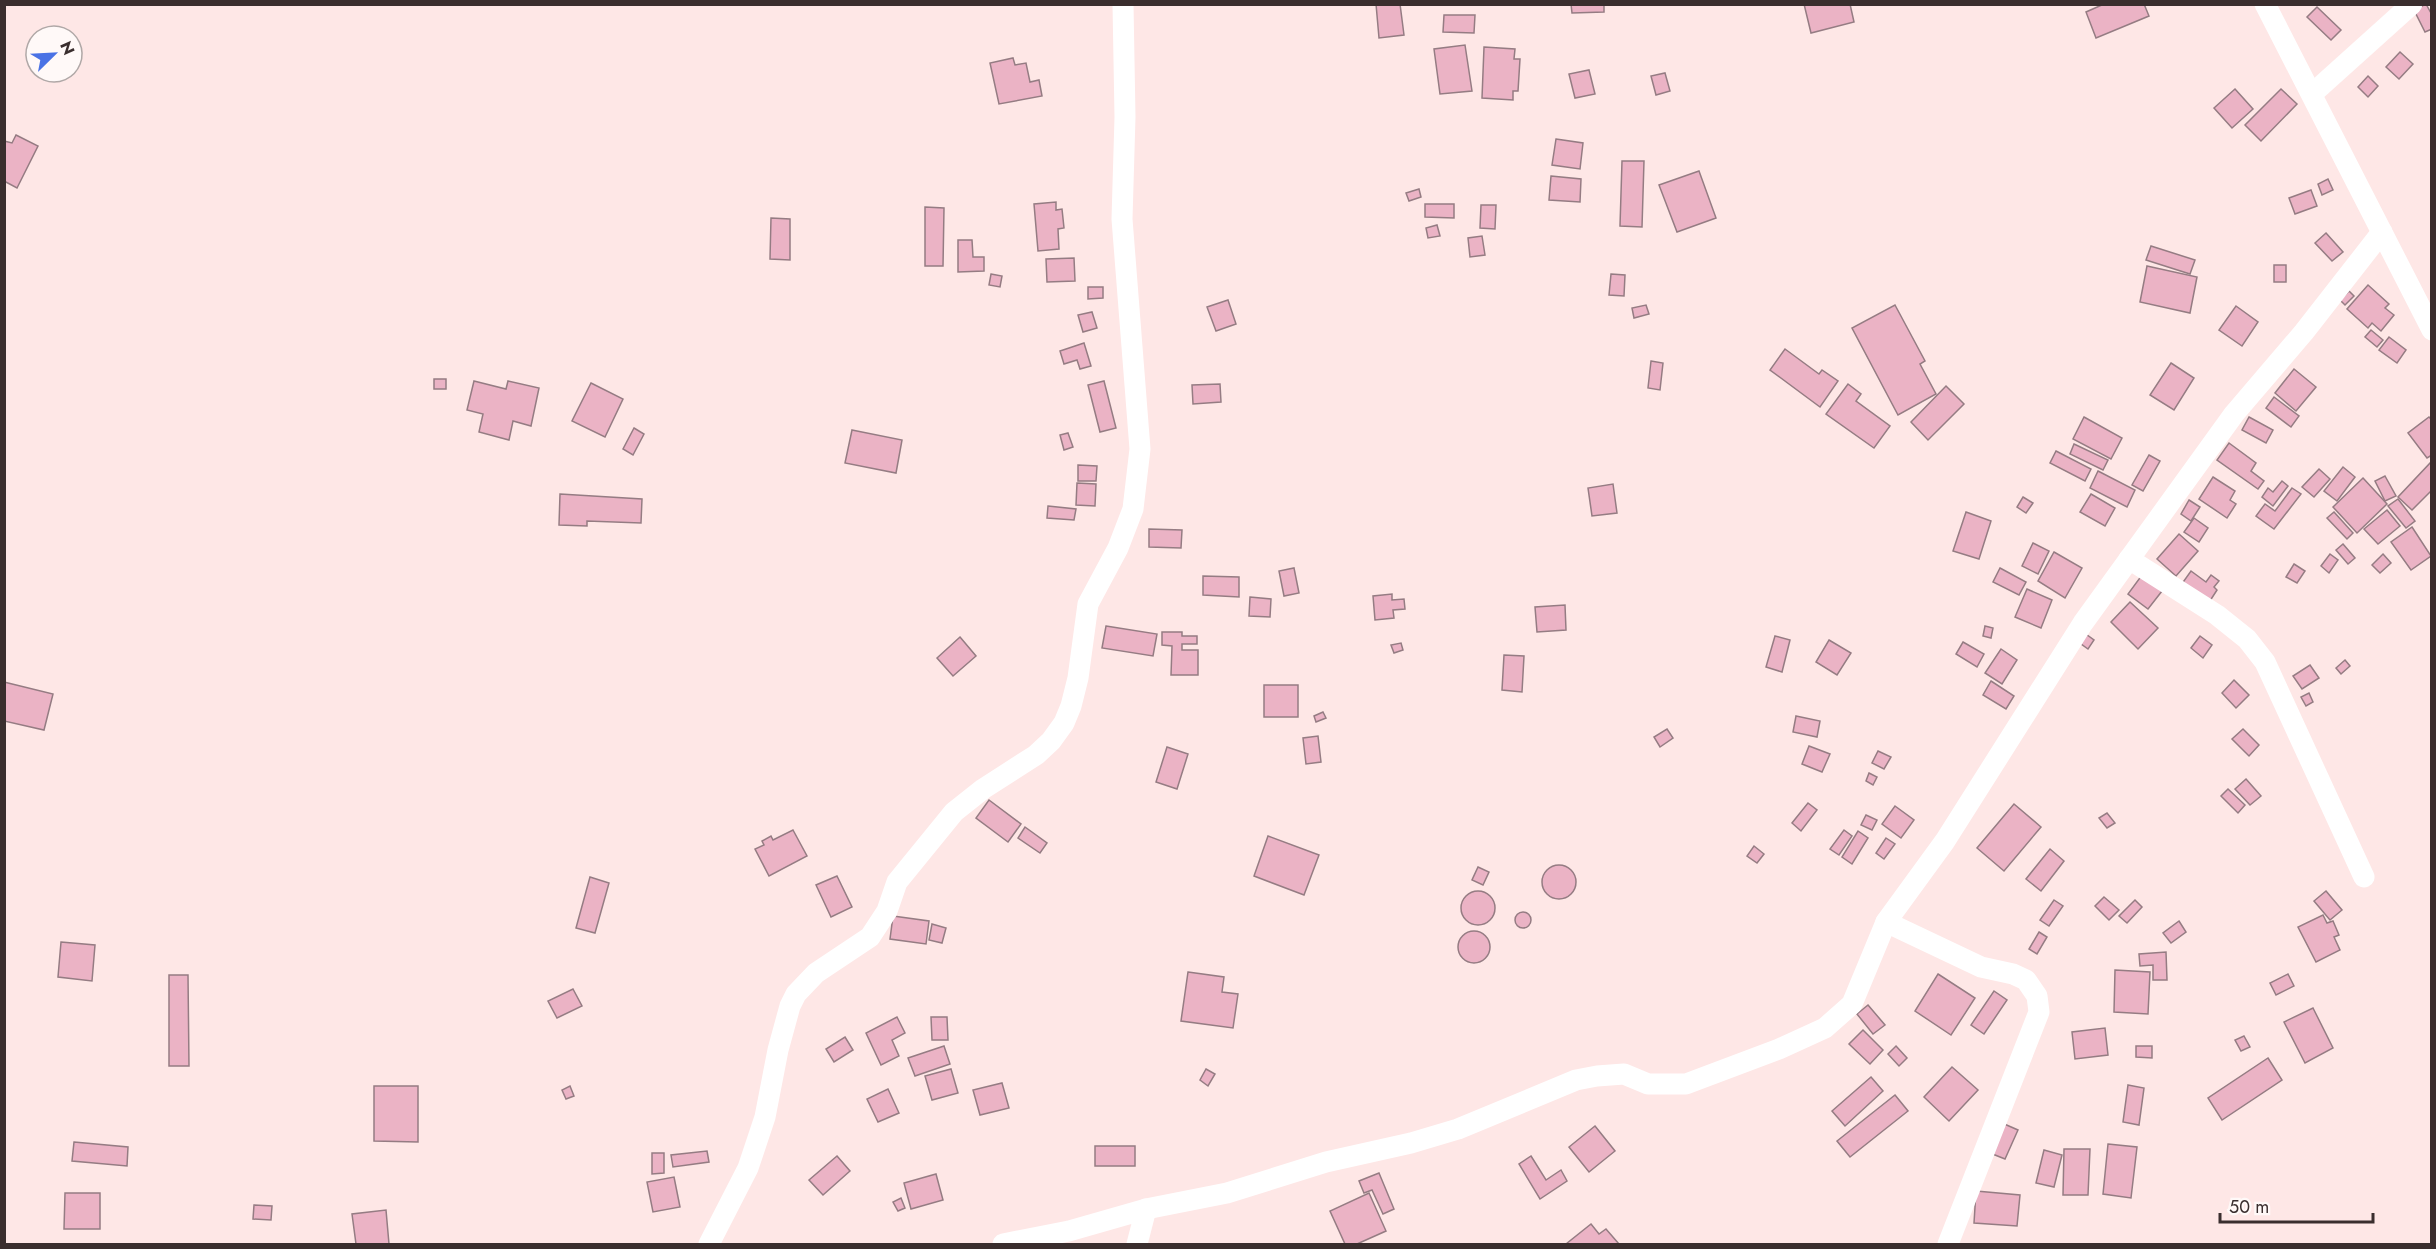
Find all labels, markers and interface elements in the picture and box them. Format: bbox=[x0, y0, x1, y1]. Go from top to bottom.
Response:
north arrow bbox=[24, 24, 84, 84]
text: N bbox=[54, 38, 80, 59]
scale bar bbox=[2220, 1186, 2373, 1224]
text: 50 m bbox=[2229, 1194, 2269, 1220]

